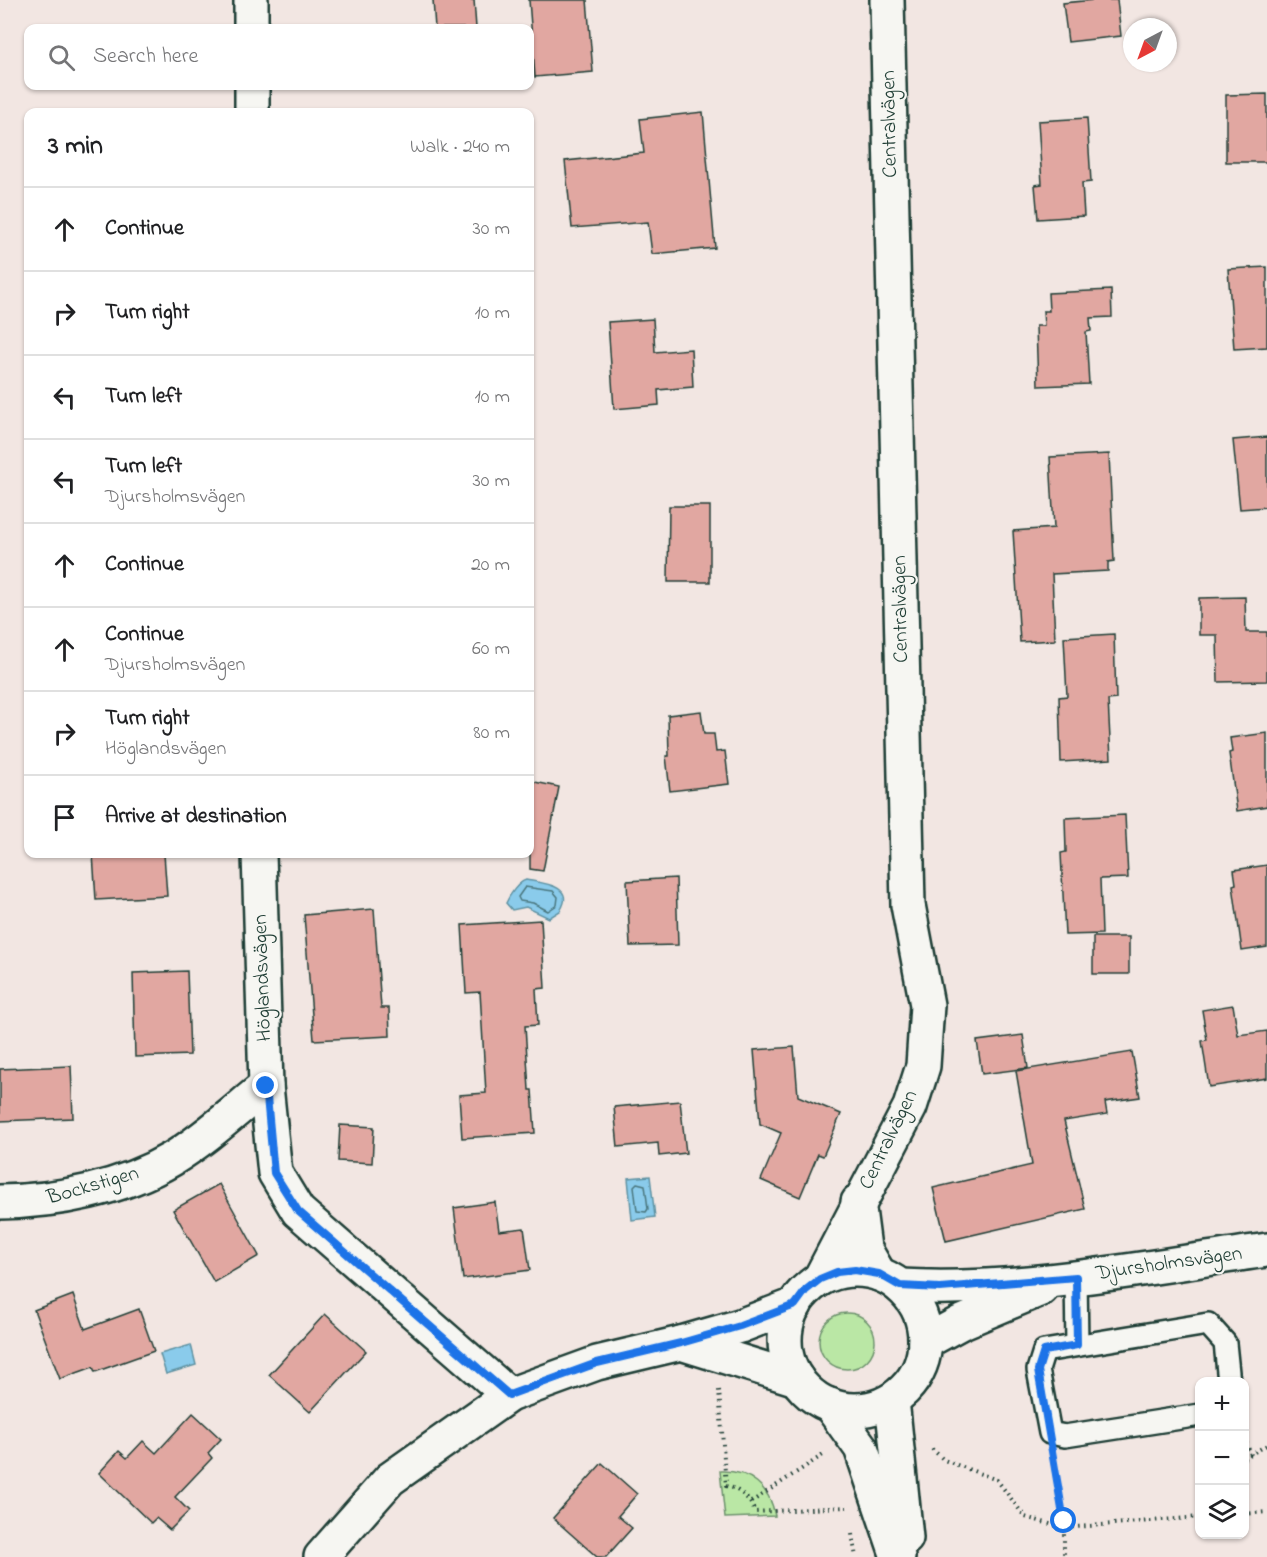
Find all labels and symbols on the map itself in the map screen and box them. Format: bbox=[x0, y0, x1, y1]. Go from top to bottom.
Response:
north arrow bbox=[1123, 18, 1177, 72]
street label: Centralvägen bbox=[874, 70, 908, 178]
street label: Centralvägen bbox=[885, 555, 919, 663]
street label: Höglandsvägen bbox=[246, 914, 282, 1042]
route end bbox=[252, 1072, 278, 1098]
street label: Centralvägen bbox=[852, 1085, 928, 1196]
street label: Bockstigen bbox=[43, 1159, 143, 1216]
street label: Djursholmsvägen bbox=[1093, 1239, 1244, 1291]
route start bbox=[1050, 1507, 1076, 1533]

